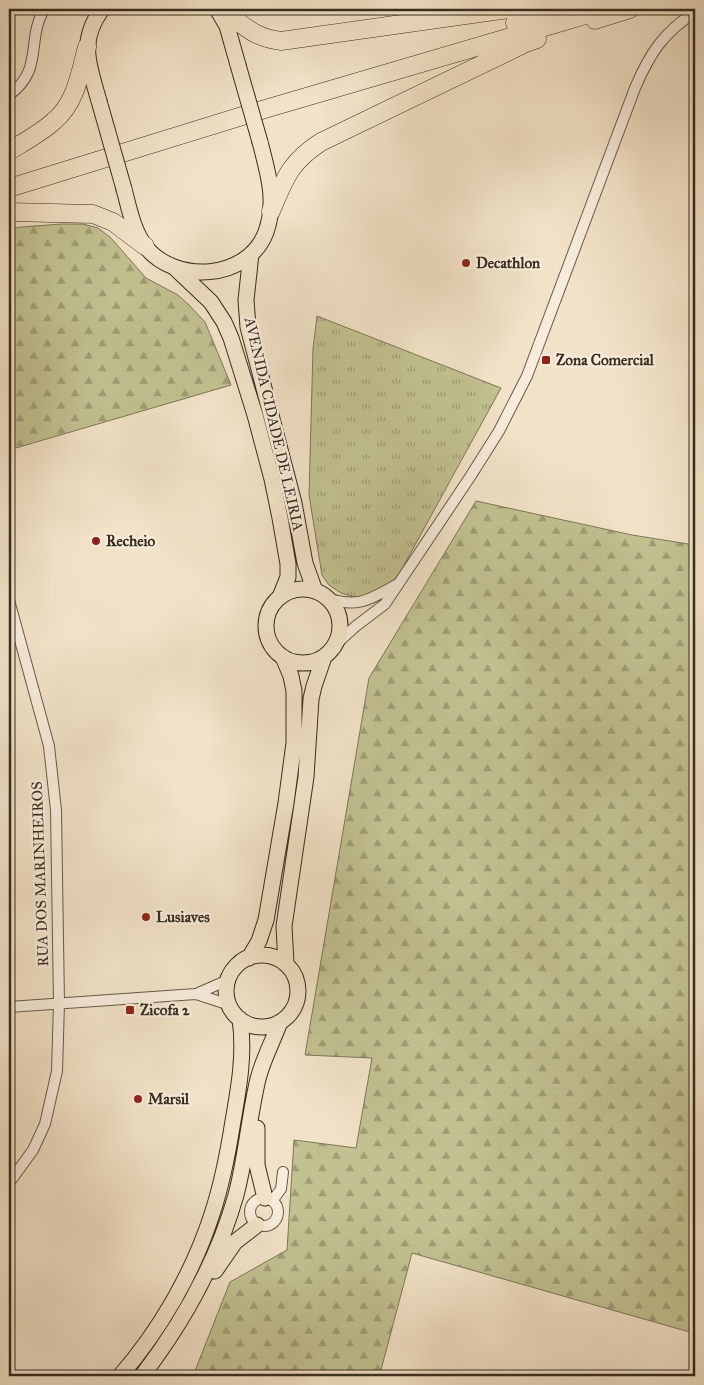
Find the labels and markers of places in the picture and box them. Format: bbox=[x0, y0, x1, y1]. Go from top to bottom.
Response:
place label: Decathlon bbox=[476, 254, 541, 272]
marker: Decathlon bbox=[460, 257, 472, 269]
place label: Zona Comercial bbox=[556, 351, 655, 369]
marker: Zona Comercial bbox=[540, 354, 552, 366]
place label: Recheio bbox=[106, 532, 156, 550]
marker: Recheio bbox=[90, 535, 102, 547]
place label: Lusiaves bbox=[156, 908, 210, 926]
marker: Lusiaves bbox=[140, 911, 152, 923]
place label: Zicofa 2 bbox=[140, 1001, 190, 1019]
marker: Zicofa 2 bbox=[124, 1004, 136, 1016]
place label: Marsil bbox=[148, 1090, 190, 1108]
marker: Marsil bbox=[132, 1093, 144, 1105]

